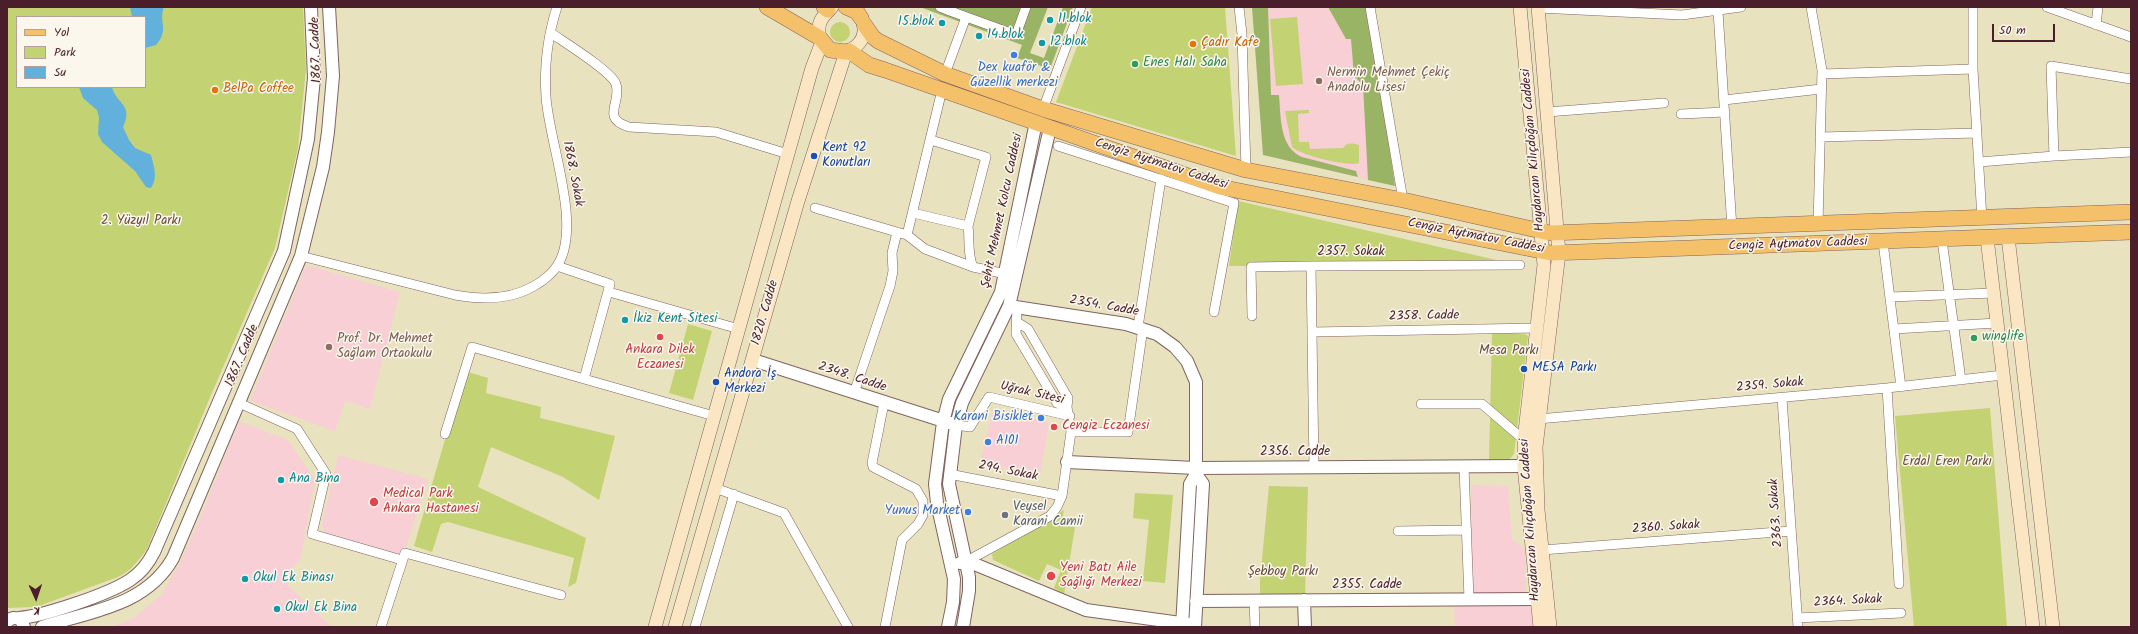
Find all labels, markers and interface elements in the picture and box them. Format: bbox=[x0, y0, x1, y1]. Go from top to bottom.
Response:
place label: 11.blok bbox=[1058, 12, 1091, 28]
place label: 15.blok bbox=[898, 15, 934, 31]
marker: 11.blok bbox=[1045, 15, 1055, 25]
legend bbox=[16, 16, 146, 88]
scale bar bbox=[1994, 16, 2057, 42]
street label: 1867. Cadde bbox=[308, 17, 326, 83]
marker: 15.blok bbox=[937, 18, 947, 28]
text: 50 m bbox=[1999, 21, 2026, 40]
text: Yol bbox=[54, 23, 69, 42]
place label: 14.blok bbox=[987, 28, 1023, 44]
marker: 14.blok bbox=[974, 31, 984, 41]
place label: 12.blok bbox=[1050, 35, 1087, 51]
place label: Çadır Kafe bbox=[1201, 36, 1259, 52]
marker: 12.blok bbox=[1037, 38, 1047, 48]
marker: Çadır Kafe bbox=[1188, 39, 1198, 49]
text: Park bbox=[54, 43, 76, 62]
marker: Dex kuaför & Güzellik merkezi bbox=[1009, 50, 1019, 60]
place label: Enes Halı Saha bbox=[1143, 56, 1227, 72]
marker: Enes Halı Saha bbox=[1130, 59, 1140, 69]
place label: Dex kuaför & Güzellik merkezi bbox=[970, 61, 1058, 92]
text: Su bbox=[54, 63, 66, 82]
place label: Nermin Mehmet Çekiç Anadolu Lisesi bbox=[1327, 66, 1450, 97]
street label: Haydarcan Kılıçdoğan Caddesi bbox=[1519, 68, 1549, 232]
marker: Nermin Mehmet Çekiç Anadolu Lisesi bbox=[1314, 76, 1324, 86]
place label: BelPa Coffee bbox=[223, 82, 294, 98]
marker: BelPa Coffee bbox=[210, 85, 220, 95]
street label: Şehit Mehmet Kolcu Caddesi bbox=[979, 132, 1027, 290]
street label: Cengiz Aytmatov Caddesi bbox=[1092, 136, 1230, 194]
street label: 1868. Sokak bbox=[558, 140, 586, 208]
place label: Kent 92 Konutları bbox=[822, 141, 871, 172]
marker: Kent 92 Konutları bbox=[809, 151, 819, 161]
park label: 2. Yüzyıl Parkı bbox=[101, 214, 181, 230]
street label: Cengiz Aytmatov Caddesi bbox=[1406, 216, 1546, 258]
street label: Cengiz Aytmatov Caddesi bbox=[1728, 235, 1868, 255]
street label: 2357. Sokak bbox=[1317, 245, 1385, 261]
street label: 1820. Cadde bbox=[749, 279, 783, 347]
street label: 2354. Cadde bbox=[1068, 293, 1140, 321]
street label: 2358. Cadde bbox=[1388, 309, 1460, 325]
place label: İkiz Kent Sitesi bbox=[633, 312, 717, 328]
marker: İkiz Kent Sitesi bbox=[620, 315, 630, 325]
street label: 1867. Cadde bbox=[223, 323, 263, 389]
place label: winglife bbox=[1982, 330, 2024, 346]
place label: Prof. Dr. Mehmet Sağlam Ortaokulu bbox=[337, 332, 433, 363]
marker: Ankara Dilek Eczanesi bbox=[655, 332, 665, 342]
marker: winglife bbox=[1969, 333, 1979, 343]
marker: Prof. Dr. Mehmet Sağlam Ortaokulu bbox=[324, 342, 334, 352]
place label: Ankara Dilek Eczanesi bbox=[625, 343, 695, 374]
park label: Mesa Parkı bbox=[1479, 344, 1539, 360]
street label: 2348. Cadde bbox=[816, 360, 888, 396]
place label: MESA Parkı bbox=[1532, 361, 1597, 377]
marker: MESA Parkı bbox=[1519, 364, 1529, 374]
place label: Andora İş Merkezi bbox=[724, 367, 776, 398]
street label: 2359. Sokak bbox=[1736, 375, 1804, 397]
marker: Andora İş Merkezi bbox=[711, 377, 721, 387]
street label: Uğrak Sitesi bbox=[999, 379, 1065, 409]
place label: Karani Bisiklet bbox=[953, 410, 1033, 426]
marker: Karani Bisiklet bbox=[1036, 413, 1046, 423]
place label: Cengiz Eczanesi bbox=[1062, 419, 1149, 435]
marker: Cengiz Eczanesi bbox=[1049, 422, 1059, 432]
place label: A101 bbox=[996, 434, 1019, 450]
marker: A101 bbox=[983, 437, 993, 447]
street label: Haydarcan Kılıçdoğan Caddesi bbox=[1518, 438, 1544, 602]
street label: 2356. Cadde bbox=[1260, 445, 1330, 461]
park label: Erdal Eren Parkı bbox=[1902, 455, 1992, 471]
street label: 294. Sokak bbox=[977, 459, 1039, 485]
place label: Ana Bina bbox=[289, 472, 340, 488]
marker: Ana Bina bbox=[276, 475, 286, 485]
street label: 2363. Sokak bbox=[1767, 478, 1787, 548]
place label: Medical Park Ankara Hastanesi bbox=[383, 487, 479, 518]
marker: Medical Park Ankara Hastanesi bbox=[368, 496, 380, 508]
place label: Veysel Karani Camii bbox=[1013, 500, 1083, 531]
place label: Yunus Market bbox=[885, 504, 960, 520]
marker: Yunus Market bbox=[963, 507, 973, 517]
marker: Veysel Karani Camii bbox=[1000, 510, 1010, 520]
street label: 2360. Sokak bbox=[1631, 518, 1701, 538]
place label: Yeni Batı Aile Sağlığı Merkezi bbox=[1060, 561, 1142, 592]
park label: Şebboy Parkı bbox=[1248, 565, 1318, 581]
marker: Yeni Batı Aile Sağlığı Merkezi bbox=[1045, 570, 1057, 582]
place label: Okul Ek Binası bbox=[253, 571, 334, 587]
marker: Okul Ek Binası bbox=[240, 574, 250, 584]
north arrow bbox=[16, 578, 56, 618]
street label: 2355. Cadde bbox=[1332, 578, 1402, 594]
street label: 2364. Sokak bbox=[1813, 592, 1883, 612]
text: K bbox=[33, 601, 40, 619]
place label: Okul Ek Bina bbox=[285, 601, 357, 617]
marker: Okul Ek Bina bbox=[272, 604, 282, 614]

